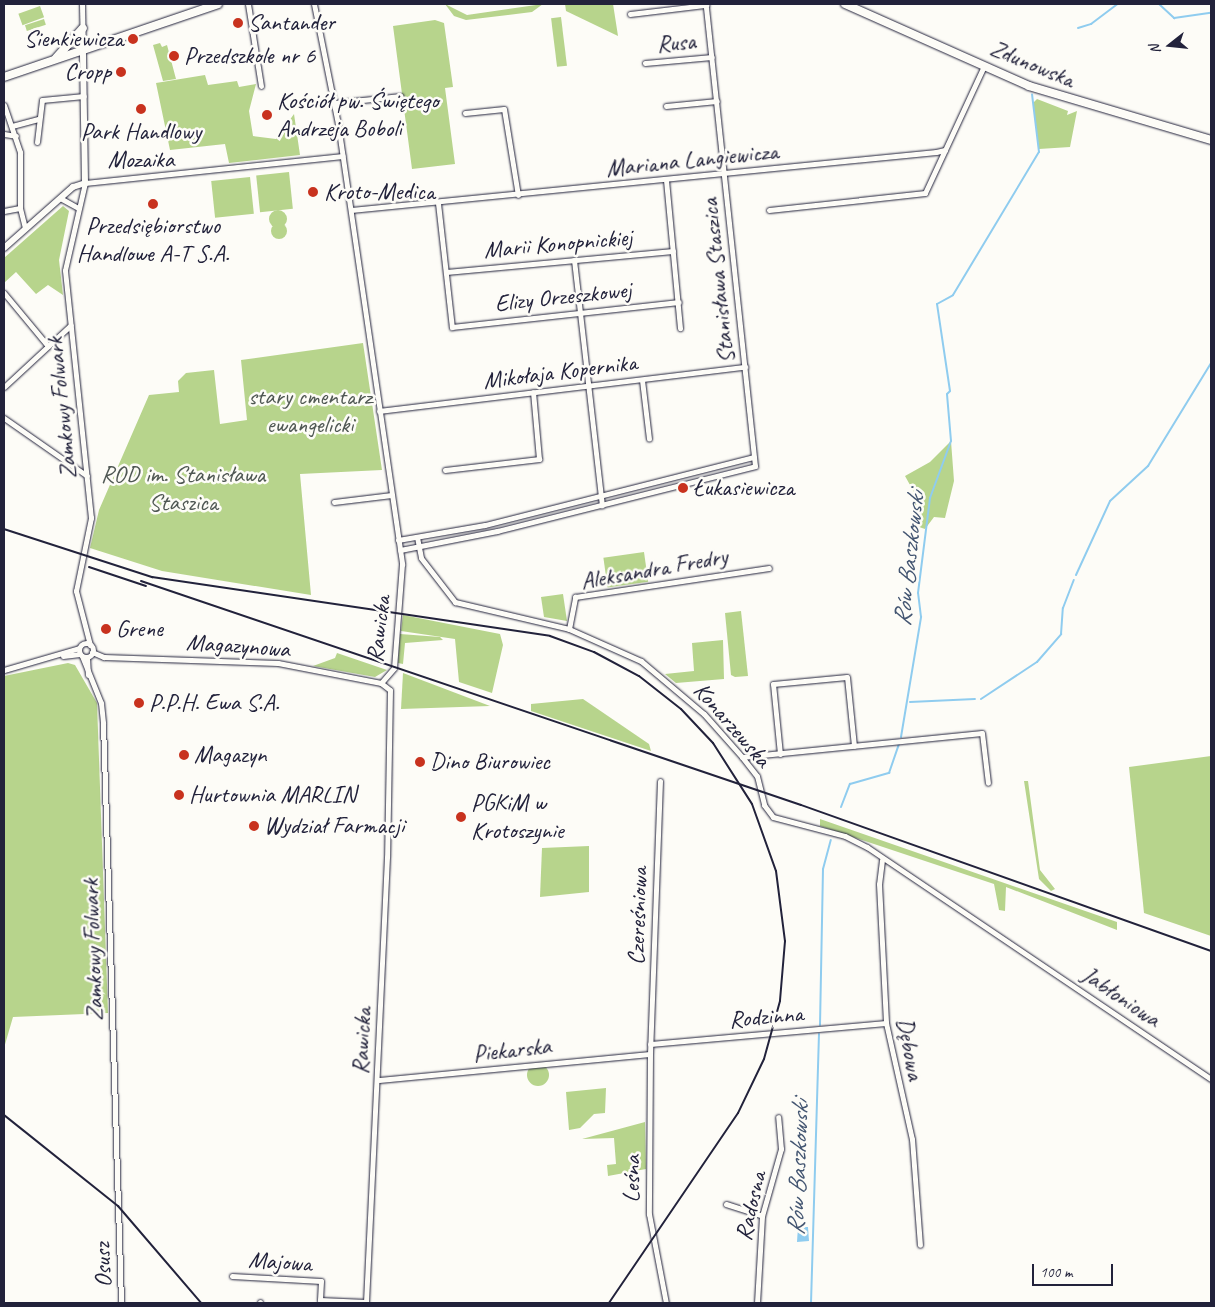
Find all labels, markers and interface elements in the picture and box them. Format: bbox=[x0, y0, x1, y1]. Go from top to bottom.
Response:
place label: Santander bbox=[248, 9, 335, 37]
marker: Santander bbox=[232, 17, 244, 29]
north arrow bbox=[1145, 20, 1195, 70]
place label: Sienkiewicza bbox=[24, 25, 123, 53]
street label: Rusa bbox=[655, 27, 697, 59]
marker: Sienkiewicza bbox=[127, 33, 139, 45]
street label: Zdunowska bbox=[986, 34, 1078, 94]
place label: Przedszkole nr 6 bbox=[184, 42, 315, 70]
text: N bbox=[1146, 43, 1164, 56]
marker: Przedszkole nr 6 bbox=[168, 50, 180, 62]
place label: Cropp bbox=[64, 58, 111, 86]
marker: Cropp bbox=[115, 66, 127, 78]
place label: Kościół pw. Świętego Andrzeja Boboli bbox=[277, 87, 438, 143]
marker: Park Handlowy Mozaika bbox=[135, 103, 147, 115]
marker: Kościół pw. Świętego Andrzeja Boboli bbox=[261, 109, 273, 121]
place label: Park Handlowy Mozaika bbox=[80, 118, 202, 174]
street label: Mariana Langiewicza bbox=[605, 137, 779, 183]
place label: Kroto-Medica bbox=[324, 178, 435, 206]
marker: Kroto-Medica bbox=[306, 185, 320, 199]
street label: Stanisława Staszica bbox=[695, 197, 741, 365]
marker: Przedsiębiorstwo Handlowe A-T S.A. bbox=[147, 198, 159, 210]
place label: Przedsiębiorstwo Handlowe A-T S.A. bbox=[77, 212, 229, 268]
street label: Marii Konopnickiej bbox=[483, 223, 633, 265]
street label: Elizy Orzeszkowej bbox=[493, 276, 633, 318]
street label: Zamkowy Folwark bbox=[40, 336, 84, 480]
street label: Mikołaja Kopernika bbox=[481, 348, 639, 396]
park label: stary cmentarz ewangelicki bbox=[248, 383, 372, 439]
park label: ROD im. Stanisława Staszica bbox=[101, 461, 265, 517]
place label: Łukasiewicza bbox=[693, 474, 794, 502]
marker: Łukasiewicza bbox=[677, 482, 689, 494]
water label: Rów Baszkowski bbox=[887, 490, 931, 628]
street label: Aleksandra Fredry bbox=[578, 542, 730, 596]
street label: Rawicka bbox=[361, 594, 397, 664]
place label: Grene bbox=[116, 615, 163, 643]
marker: Grene bbox=[100, 623, 112, 635]
street label: Magazynowa bbox=[185, 628, 291, 664]
street label: Konarzewska bbox=[687, 677, 777, 773]
place label: P.P.H. Ewa S.A. bbox=[149, 689, 279, 717]
marker: P.P.H. Ewa S.A. bbox=[133, 697, 145, 709]
place label: Magazyn bbox=[194, 741, 266, 769]
place label: Dino Biurowiec bbox=[430, 748, 551, 776]
marker: Magazyn bbox=[178, 749, 190, 761]
marker: Dino Biurowiec bbox=[414, 756, 426, 768]
place label: Hurtownia MARLIN bbox=[189, 781, 356, 809]
marker: Hurtownia MARLIN bbox=[173, 789, 185, 801]
place label: PGKiM w Krotoszynie bbox=[471, 789, 563, 845]
marker: PGKiM w Krotoszynie bbox=[455, 811, 467, 823]
place label: Wydział Farmacji bbox=[264, 812, 404, 840]
marker: Wydział Farmacji bbox=[248, 820, 260, 832]
street label: Czereśniowa bbox=[622, 867, 654, 965]
street label: Zamkowy Folwark bbox=[76, 879, 110, 1021]
street label: Jabłoniowa bbox=[1076, 960, 1166, 1034]
street label: Rodzinna bbox=[728, 999, 804, 1035]
street label: Rawicka bbox=[346, 1007, 378, 1075]
street label: Dębowa bbox=[890, 1016, 930, 1082]
street label: Piekarska bbox=[472, 1032, 552, 1068]
water label: Rów Baszkowski bbox=[781, 1100, 815, 1236]
street label: Leśna bbox=[617, 1155, 647, 1203]
street label: Radosna bbox=[729, 1169, 773, 1243]
street label: Osusz bbox=[88, 1242, 118, 1288]
street label: Majowa bbox=[247, 1245, 313, 1279]
scale bar bbox=[1035, 1254, 1116, 1286]
text: 100 m bbox=[1040, 1263, 1072, 1282]

